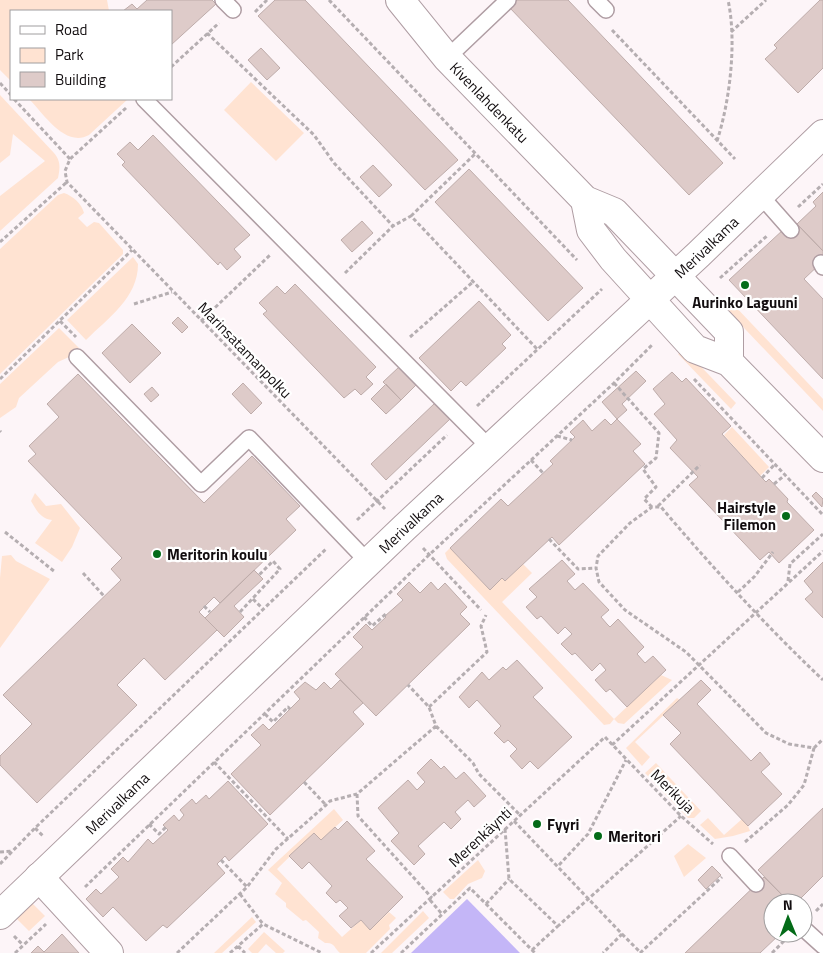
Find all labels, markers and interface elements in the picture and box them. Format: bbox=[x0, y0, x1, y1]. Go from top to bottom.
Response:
legend bbox=[10, 10, 172, 100]
text: Road bbox=[55, 18, 87, 41]
text: Park bbox=[55, 43, 84, 66]
street label: Kivenlahdenkatu bbox=[445, 56, 535, 148]
text: Building bbox=[55, 68, 106, 91]
street label: Merivalkama bbox=[669, 210, 744, 283]
marker: Aurinko Laguuni bbox=[739, 279, 751, 291]
place label: Aurinko Laguuni bbox=[692, 291, 798, 314]
street label: Marinsatamanpolku bbox=[193, 297, 297, 403]
street label: Merivalkama bbox=[373, 486, 448, 559]
place label: Hairstyle Filemon bbox=[717, 496, 776, 536]
marker: Hairstyle Filemon bbox=[780, 510, 792, 522]
place label: Meritorin koulu bbox=[167, 543, 268, 566]
marker: Meritorin koulu bbox=[151, 548, 163, 560]
street label: Merikuja bbox=[646, 764, 701, 819]
street label: Merivalkama bbox=[80, 766, 155, 839]
street label: Merenkäynti bbox=[443, 802, 517, 872]
place label: Fyyri bbox=[547, 813, 579, 836]
marker: Fyyri bbox=[531, 818, 543, 830]
place label: Meritori bbox=[608, 825, 661, 848]
marker: Meritori bbox=[592, 830, 604, 842]
north arrow bbox=[763, 893, 813, 943]
text: N bbox=[783, 894, 793, 915]

